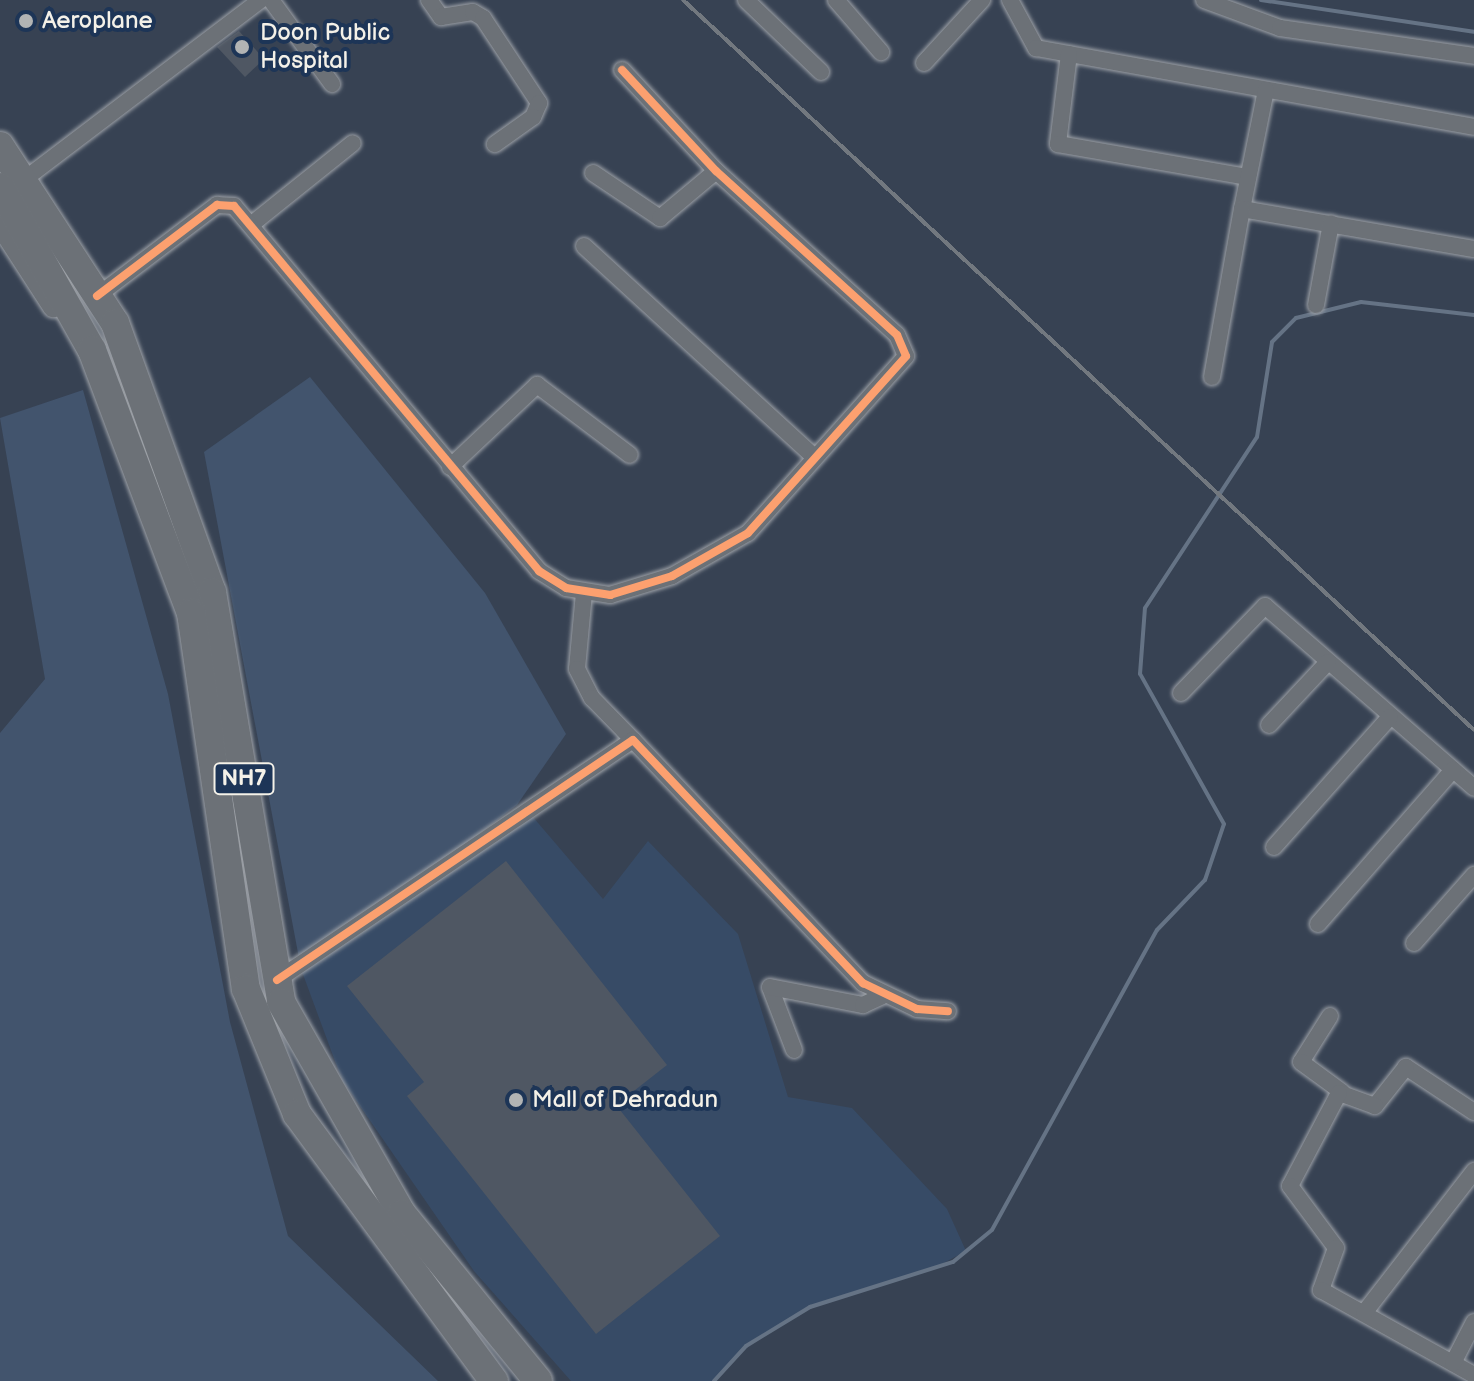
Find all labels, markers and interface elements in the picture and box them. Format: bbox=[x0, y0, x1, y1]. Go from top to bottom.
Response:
place label: Aeroplane bbox=[42, 7, 153, 35]
marker: Aeroplane bbox=[17, 12, 35, 30]
place label: Doon Public Hospital bbox=[260, 19, 390, 75]
marker: Doon Public Hospital bbox=[231, 36, 253, 58]
road number: NH7 bbox=[212, 761, 276, 797]
place label: Mall of Dehradun bbox=[532, 1086, 718, 1114]
marker: Mall of Dehradun bbox=[507, 1091, 525, 1109]

